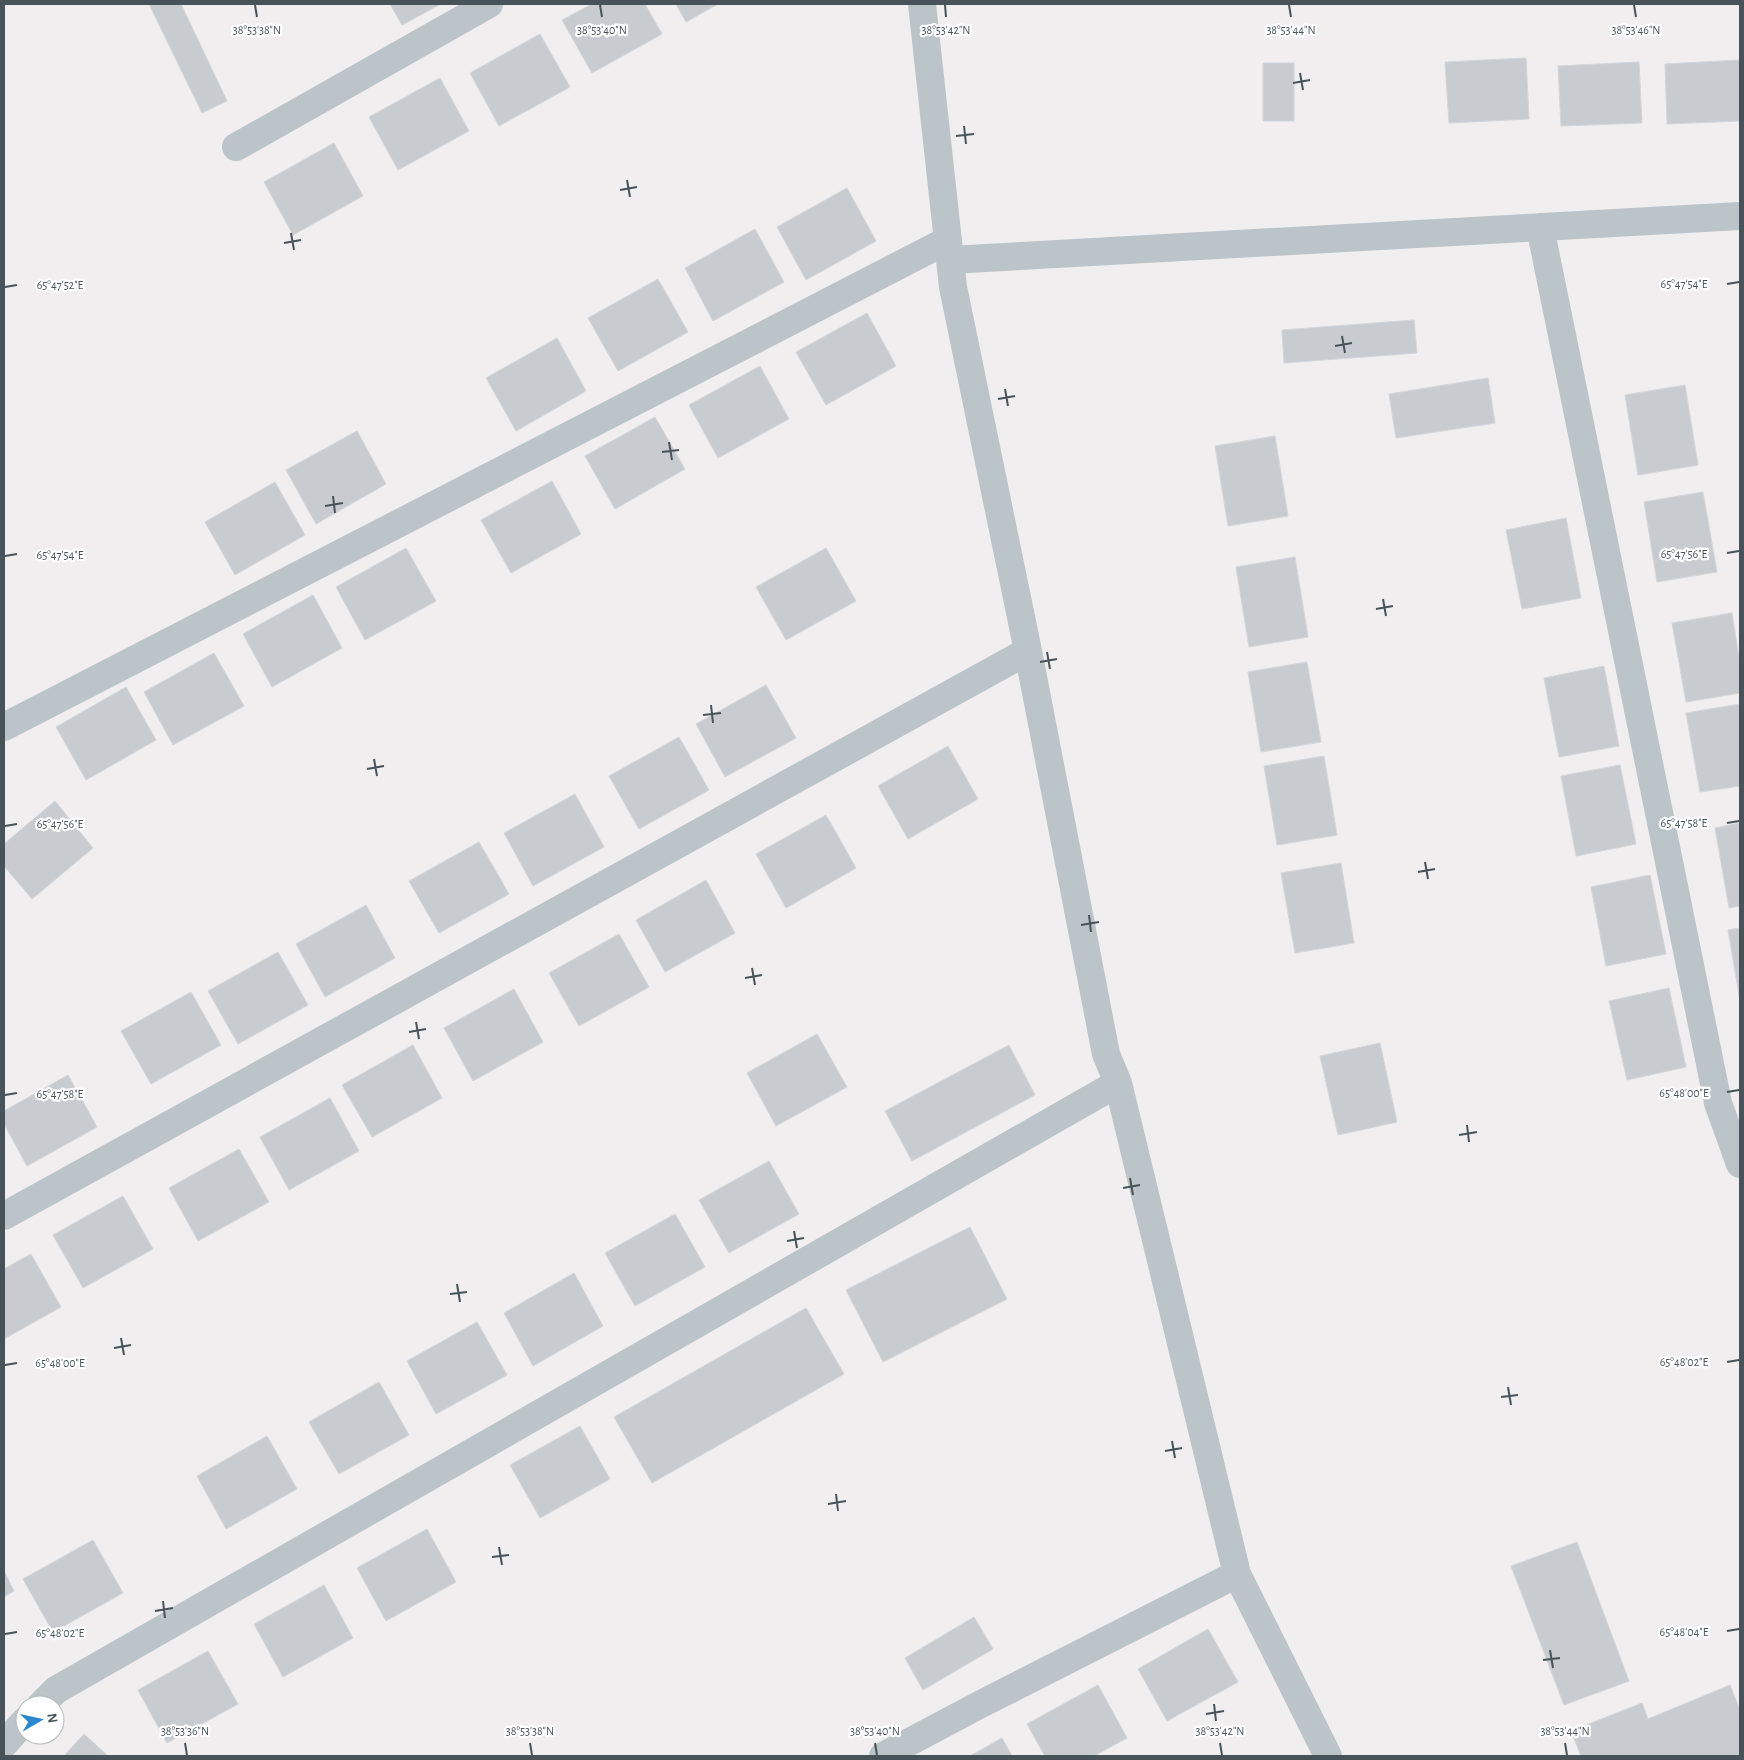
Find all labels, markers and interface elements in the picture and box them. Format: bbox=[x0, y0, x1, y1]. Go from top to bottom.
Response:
text: 38°53'38"N bbox=[233, 24, 281, 36]
text: 38°53'40"N bbox=[577, 24, 627, 36]
text: 38°53'42"N bbox=[922, 24, 970, 36]
text: 38°53'44"N bbox=[1266, 24, 1316, 36]
text: 38°53'46"N bbox=[1611, 24, 1661, 36]
text: 65°47'54"E bbox=[1661, 278, 1708, 290]
text: 65°47'52"E bbox=[37, 279, 83, 291]
text: 65°47'56"E bbox=[1661, 548, 1708, 560]
text: 65°47'54"E bbox=[37, 549, 84, 561]
text: 65°47'58"E bbox=[1661, 817, 1708, 829]
text: 65°47'56"E bbox=[37, 818, 84, 830]
text: 65°48'00"E bbox=[1659, 1087, 1709, 1099]
text: 65°47'58"E bbox=[37, 1088, 84, 1100]
text: 65°48'02"E bbox=[1660, 1356, 1708, 1368]
text: 65°48'00"E bbox=[35, 1357, 85, 1369]
text: 65°48'04"E bbox=[1660, 1626, 1709, 1638]
text: 65°48'02"E bbox=[36, 1627, 84, 1639]
north arrow bbox=[15, 1695, 65, 1745]
text: N bbox=[44, 1712, 60, 1724]
text: 38°53'36"N bbox=[161, 1725, 209, 1737]
text: 38°53'38"N bbox=[506, 1725, 554, 1737]
text: 38°53'40"N bbox=[850, 1725, 900, 1737]
text: 38°53'42"N bbox=[1196, 1725, 1244, 1737]
text: 38°53'44"N bbox=[1540, 1725, 1590, 1737]

